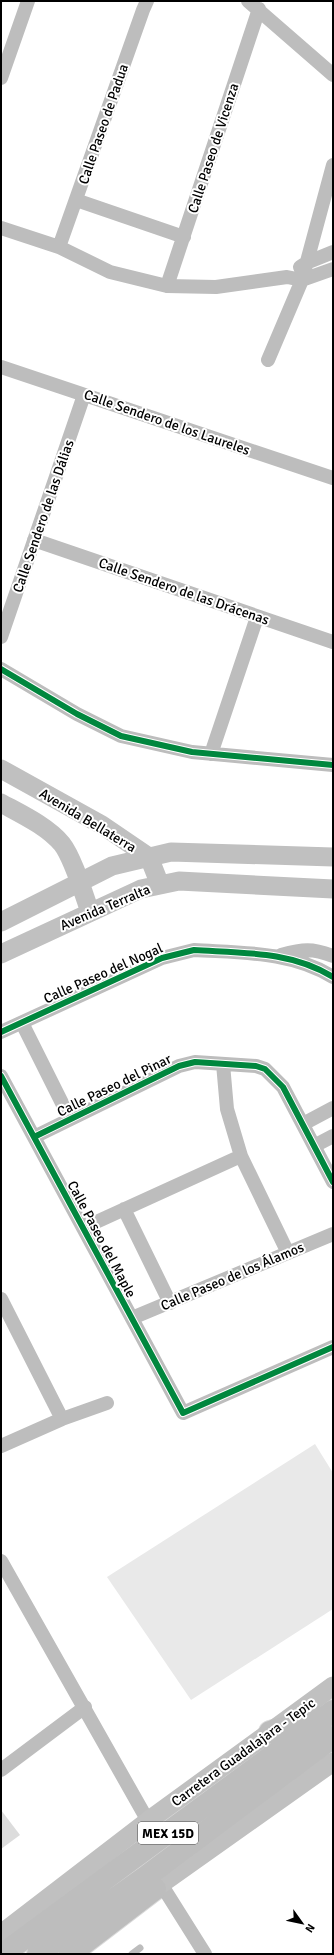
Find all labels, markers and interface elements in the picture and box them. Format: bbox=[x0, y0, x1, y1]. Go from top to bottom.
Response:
street label: Calle Paseo de Padua bbox=[75, 62, 132, 187]
street label: Calle Paseo de Vicenza bbox=[184, 81, 243, 215]
street label: Calle Sendero de los Laureles bbox=[82, 386, 252, 459]
street label: Calle Sendero de las Dálias bbox=[9, 437, 78, 595]
street label: Calle Sendero de las Drácenas bbox=[96, 554, 271, 629]
street label: Avenida Bellaterra bbox=[36, 785, 139, 856]
street label: Avenida Terralta bbox=[57, 881, 153, 934]
street label: Calle Paseo del Nogal bbox=[41, 940, 165, 1007]
street label: Calle Paseo del Pinar bbox=[54, 1050, 175, 1120]
street label: Calle Paseo del Maple bbox=[64, 1178, 140, 1301]
street label: Calle Paseo de los Álamos bbox=[158, 1239, 306, 1314]
street label: Carretera Guadalajara - Tepic bbox=[168, 1694, 319, 1810]
road number: MEX 15D bbox=[138, 1822, 198, 1844]
north arrow bbox=[282, 1903, 322, 1943]
text: N bbox=[302, 1921, 318, 1935]

